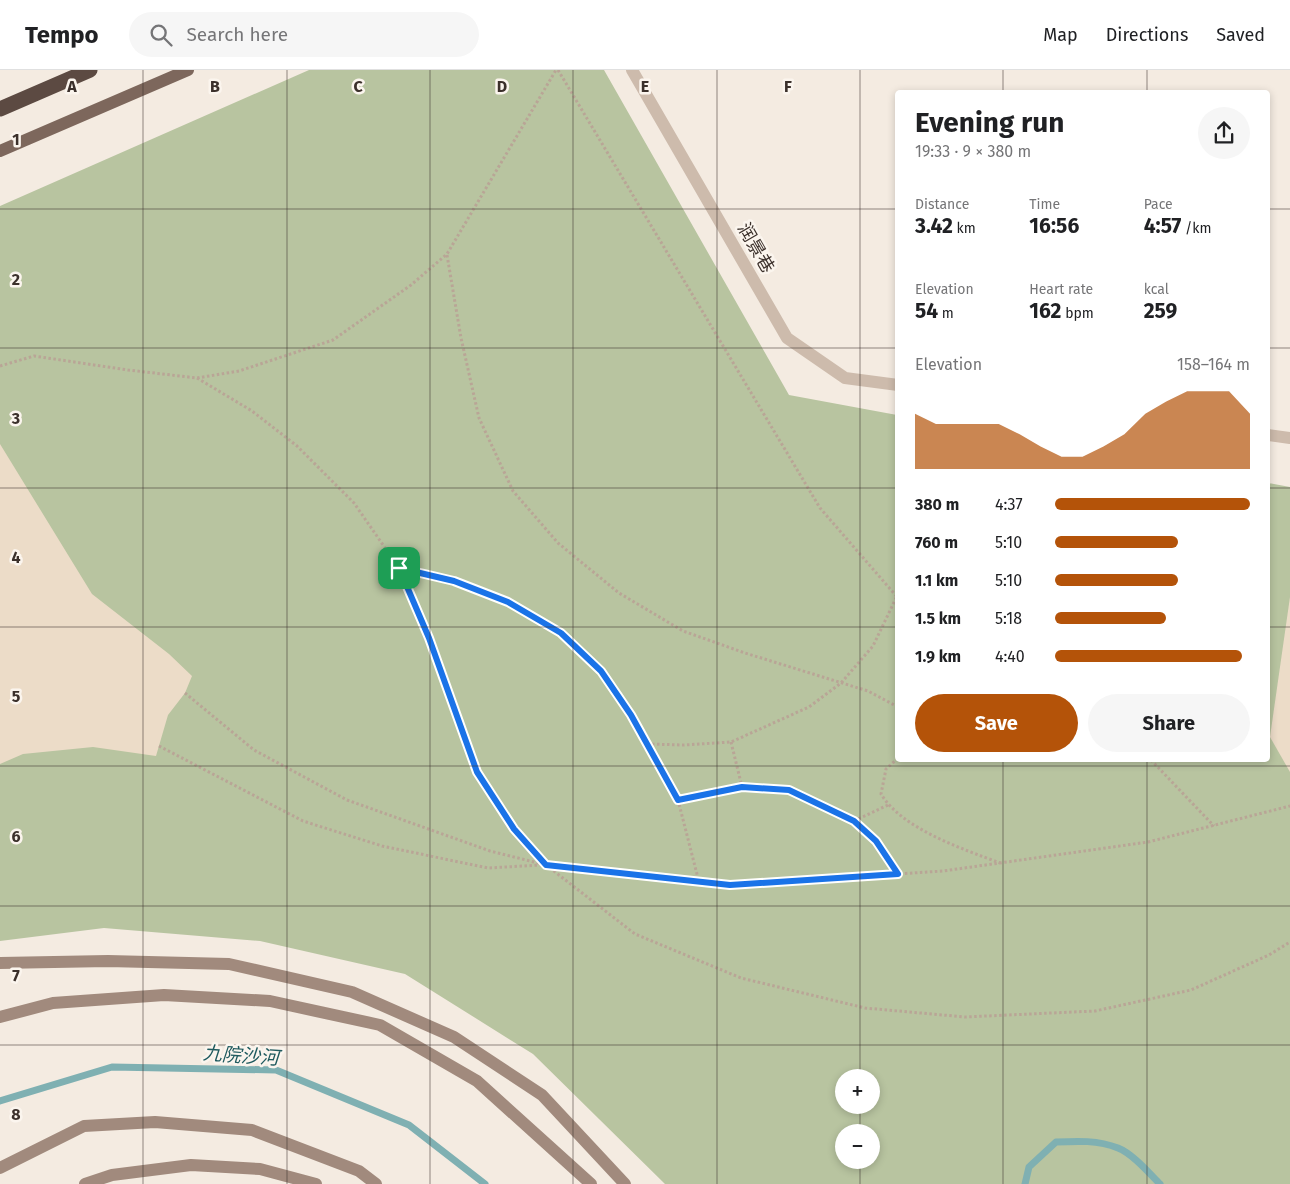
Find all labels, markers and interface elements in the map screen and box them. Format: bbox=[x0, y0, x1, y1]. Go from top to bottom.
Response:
search box bbox=[129, 12, 479, 57]
text: Tempo bbox=[25, 21, 99, 49]
icon: search bbox=[147, 21, 175, 49]
text: Search here bbox=[187, 23, 288, 46]
text: Map bbox=[1043, 24, 1078, 46]
text: Directions bbox=[1106, 24, 1188, 46]
text: Saved bbox=[1216, 24, 1265, 46]
text: A bbox=[66, 77, 77, 96]
text: B bbox=[210, 77, 220, 96]
text: C bbox=[353, 77, 363, 96]
text: D bbox=[497, 77, 507, 96]
text: E bbox=[641, 77, 649, 96]
text: F bbox=[784, 77, 792, 96]
text: Evening run bbox=[915, 106, 1064, 139]
button: share bbox=[1198, 107, 1250, 159]
text: 1 bbox=[12, 130, 20, 149]
text: 19:33 · 9 × 380 m bbox=[915, 142, 1031, 161]
text: Distance bbox=[915, 196, 969, 213]
text: Time bbox=[1029, 196, 1060, 213]
text: Pace bbox=[1144, 196, 1173, 213]
text: 3.42 bbox=[915, 213, 953, 239]
text: 16:56 bbox=[1029, 213, 1079, 239]
text: 4:57 bbox=[1144, 213, 1181, 239]
street label: 润景巷 bbox=[733, 219, 779, 277]
text: km bbox=[953, 220, 976, 237]
text: /km bbox=[1181, 220, 1211, 237]
text: 2 bbox=[12, 270, 20, 289]
text: Elevation bbox=[915, 281, 974, 298]
text: Heart rate bbox=[1029, 281, 1093, 298]
text: kcal bbox=[1144, 281, 1169, 298]
text: 54 bbox=[915, 298, 938, 324]
text: 162 bbox=[1029, 298, 1061, 324]
text: 259 bbox=[1144, 298, 1177, 324]
text: m bbox=[938, 305, 954, 322]
text: bpm bbox=[1061, 305, 1094, 322]
text: Elevation bbox=[915, 355, 982, 374]
text: 158–164 m bbox=[1177, 355, 1250, 374]
text: 3 bbox=[11, 409, 20, 428]
text: 380 m bbox=[915, 495, 959, 514]
text: 4:37 bbox=[995, 495, 1023, 514]
text: 760 m bbox=[915, 533, 958, 552]
text: 5:10 bbox=[995, 533, 1022, 552]
pin bbox=[378, 547, 420, 589]
text: 4 bbox=[11, 548, 21, 567]
icon: arrive bbox=[385, 554, 413, 582]
text: 1.1 km bbox=[915, 571, 958, 590]
text: 5:10 bbox=[995, 571, 1022, 590]
text: 1.5 km bbox=[915, 609, 961, 628]
text: 5:18 bbox=[995, 609, 1022, 628]
text: 1.9 km bbox=[915, 647, 961, 666]
text: 4:40 bbox=[995, 647, 1025, 666]
text: 5 bbox=[12, 687, 21, 706]
button: Save bbox=[915, 694, 1078, 752]
button: Share bbox=[1088, 694, 1250, 752]
text: 6 bbox=[11, 827, 21, 846]
text: 7 bbox=[12, 966, 20, 985]
water label: 九院沙河 bbox=[202, 1041, 284, 1070]
map controls bbox=[835, 1069, 880, 1169]
button: + bbox=[835, 1069, 880, 1114]
text: 8 bbox=[11, 1105, 21, 1124]
button: − bbox=[835, 1124, 880, 1169]

